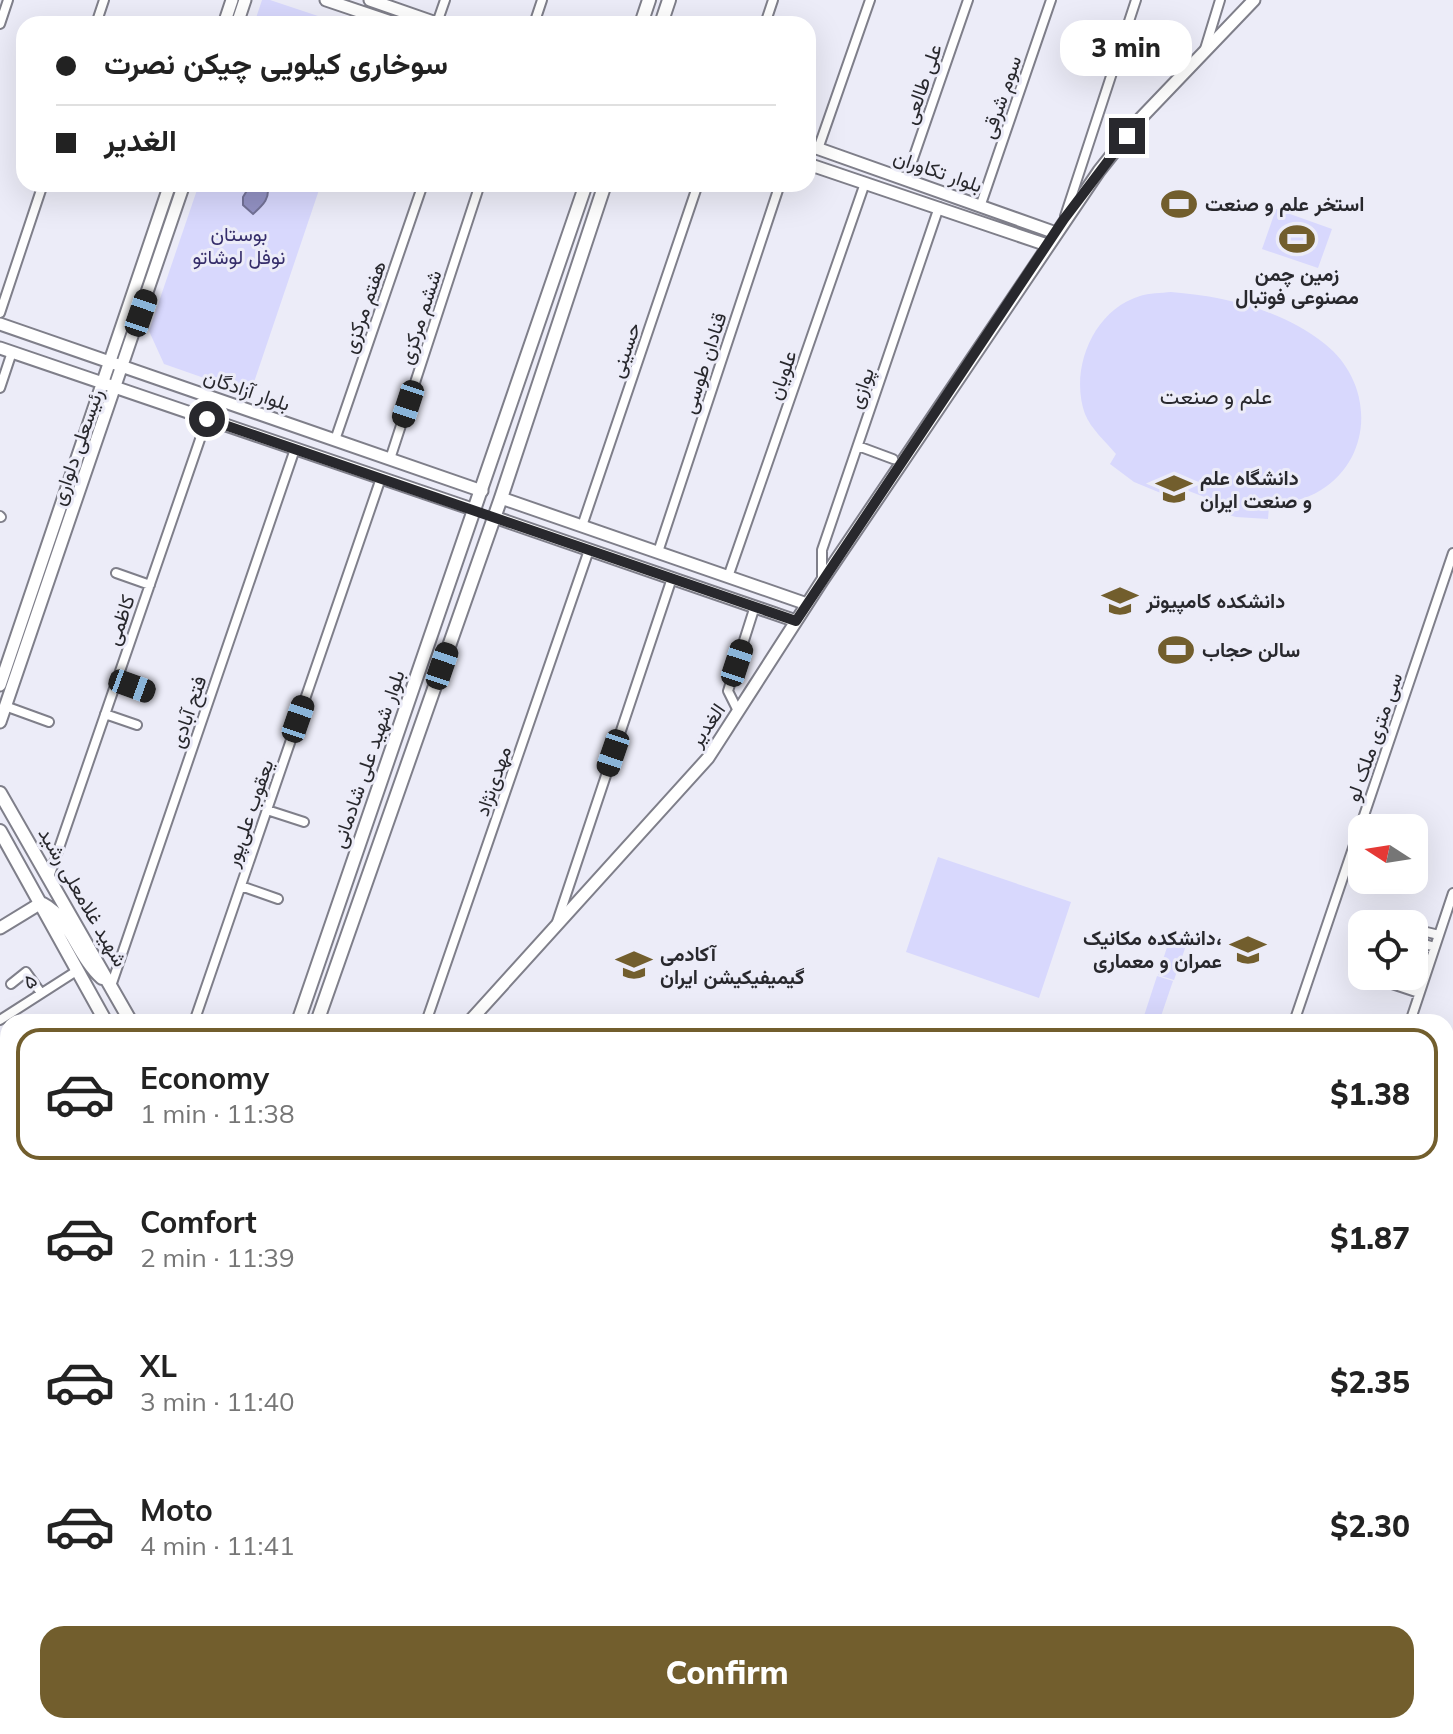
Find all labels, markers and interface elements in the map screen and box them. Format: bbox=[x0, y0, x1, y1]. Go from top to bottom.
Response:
callout: 3 min bbox=[1061, 20, 1193, 76]
text: 3 min bbox=[1091, 31, 1161, 64]
street label: علی طالعی bbox=[896, 40, 947, 127]
text: سوخاری کیلویی چیکن نصرت bbox=[104, 44, 448, 82]
street label: سوم شرقی bbox=[975, 52, 1027, 142]
route end bbox=[1109, 118, 1145, 154]
text: الغدیر bbox=[104, 121, 177, 159]
street label: بلوار تکاوران bbox=[890, 144, 986, 198]
sports icon: استخر علم و صنعت bbox=[1160, 185, 1198, 223]
place label: استخر علم و صنعت bbox=[1205, 191, 1364, 217]
sports icon: زمین چمن مصنوعی فوتبال bbox=[1278, 220, 1316, 258]
park label: بوستان نوفل لوشاتو bbox=[192, 221, 286, 270]
street label: هفتم مرکزی bbox=[336, 257, 392, 357]
place label: زمین چمن مصنوعی فوتبال bbox=[1235, 261, 1359, 310]
street label: ششم مرکزی bbox=[393, 266, 447, 368]
car bbox=[122, 286, 160, 340]
street label: قنادان طوسی bbox=[675, 309, 733, 417]
street label: حسینی bbox=[603, 319, 646, 381]
street label: علویان bbox=[761, 347, 803, 403]
street label: بلوار آزادگان bbox=[200, 363, 294, 417]
street label: پوازی bbox=[842, 364, 881, 412]
car bbox=[389, 377, 427, 431]
district label: علم و صنعت bbox=[1160, 382, 1272, 411]
street label: رئیسعلی دلواری bbox=[45, 385, 109, 509]
route start bbox=[189, 401, 225, 437]
place label: دانشگاه علم و صنعت ایران bbox=[1200, 465, 1312, 514]
school or university icon: دانشگاه علم و صنعت ایران bbox=[1155, 470, 1193, 508]
school or university icon: دانشکده کامپیوتر bbox=[1101, 582, 1139, 620]
place label: دانشکده کامپیوتر bbox=[1145, 588, 1285, 615]
street label: کاظمی bbox=[99, 591, 140, 648]
sports icon: سالن حجاب bbox=[1157, 631, 1195, 669]
car bbox=[718, 636, 756, 690]
place label: سالن حجاب bbox=[1202, 637, 1300, 662]
car bbox=[423, 639, 461, 693]
street label: بلوار شهید علی شادمانی bbox=[325, 666, 411, 852]
car bbox=[105, 667, 159, 705]
street label: سی متری ملک لو bbox=[1340, 669, 1408, 805]
street label: فتح آبادی bbox=[164, 672, 213, 752]
car bbox=[279, 692, 317, 746]
street label: الغدیر bbox=[682, 698, 731, 753]
car bbox=[594, 726, 632, 780]
street label: مهدی‌نژاد bbox=[469, 743, 517, 819]
street label: یعقوب علی‌پور bbox=[218, 756, 280, 871]
north arrow bbox=[1348, 814, 1428, 894]
map controls bbox=[1348, 814, 1428, 990]
street label: شهید غلامعلی رشید bbox=[33, 823, 133, 971]
button: locate bbox=[1348, 910, 1428, 990]
place label: دانشکده مکانیک، عمران و معماری bbox=[1083, 925, 1222, 974]
school or university icon: دانشکده مکانیک، عمران و معماری bbox=[1229, 931, 1267, 969]
place label: آکادمی گیمیفیکیشن ایران bbox=[660, 941, 805, 990]
school or university icon: آکادمی گیمیفیکیشن ایران bbox=[615, 946, 653, 984]
street label: ۵ bbox=[18, 967, 41, 994]
icon: car bbox=[44, 1058, 116, 1130]
text: Economy bbox=[140, 1059, 269, 1097]
text: $1.38 bbox=[1330, 1075, 1410, 1113]
text: 1 min · 11:38 bbox=[140, 1097, 295, 1130]
icon: car bbox=[44, 1202, 116, 1274]
text: Comfort bbox=[140, 1203, 257, 1241]
text: $1.87 bbox=[1330, 1219, 1410, 1257]
text: 2 min · 11:39 bbox=[140, 1241, 295, 1274]
icon: car bbox=[44, 1346, 116, 1418]
text: XL bbox=[140, 1347, 177, 1385]
text: $2.35 bbox=[1330, 1363, 1410, 1401]
text: 3 min · 11:40 bbox=[140, 1385, 295, 1418]
icon: car bbox=[44, 1490, 116, 1562]
text: Moto bbox=[140, 1491, 213, 1529]
text: $2.30 bbox=[1330, 1507, 1410, 1545]
text: 4 min · 11:41 bbox=[140, 1529, 295, 1562]
button: Confirm bbox=[40, 1626, 1414, 1718]

